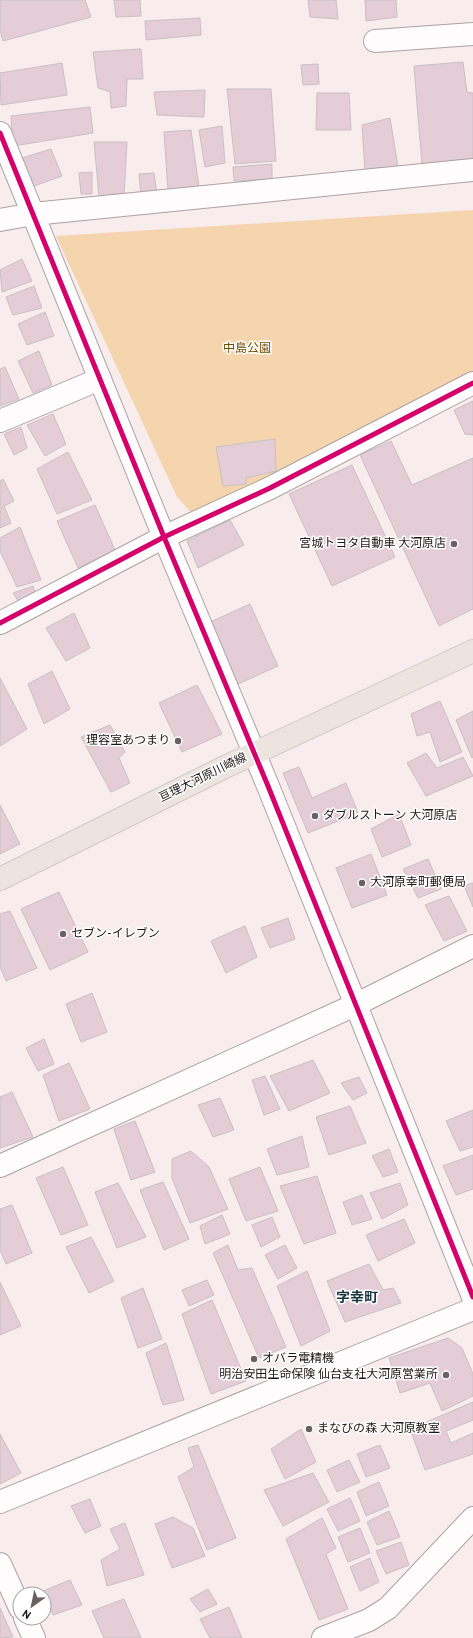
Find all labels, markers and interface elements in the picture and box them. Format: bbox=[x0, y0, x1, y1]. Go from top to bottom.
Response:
park label: 中島公園 bbox=[223, 341, 271, 357]
place label: 宮城トヨタ自動車 大河原店 bbox=[299, 536, 446, 552]
marker: 宮城トヨタ自動車 大河原店 bbox=[449, 539, 459, 549]
place label: 理容室あつまり bbox=[86, 733, 170, 749]
marker: 理容室あつまり bbox=[173, 736, 183, 746]
street label: 亘理大河原川崎線 bbox=[156, 750, 250, 806]
place label: ダブルストーン 大河原店 bbox=[323, 808, 457, 824]
marker: ダブルストーン 大河原店 bbox=[310, 811, 320, 821]
place label: 大河原幸町郵便局 bbox=[370, 875, 466, 891]
marker: 大河原幸町郵便局 bbox=[357, 878, 367, 888]
place label: セブン-イレブン bbox=[71, 926, 160, 942]
marker: セブン-イレブン bbox=[58, 929, 68, 939]
district label: 字幸町 bbox=[336, 1290, 378, 1307]
place label: オバラ電精機 bbox=[262, 1351, 334, 1367]
marker: オバラ電精機 bbox=[249, 1354, 259, 1364]
place label: 明治安田生命保険 仙台支社大河原営業所 bbox=[219, 1367, 438, 1383]
marker: 明治安田生命保険 仙台支社大河原営業所 bbox=[441, 1370, 451, 1380]
place label: まなびの森 大河原教室 bbox=[317, 1421, 440, 1437]
marker: まなびの森 大河原教室 bbox=[304, 1424, 314, 1434]
north arrow bbox=[12, 1586, 52, 1626]
text: N bbox=[20, 1606, 34, 1622]

